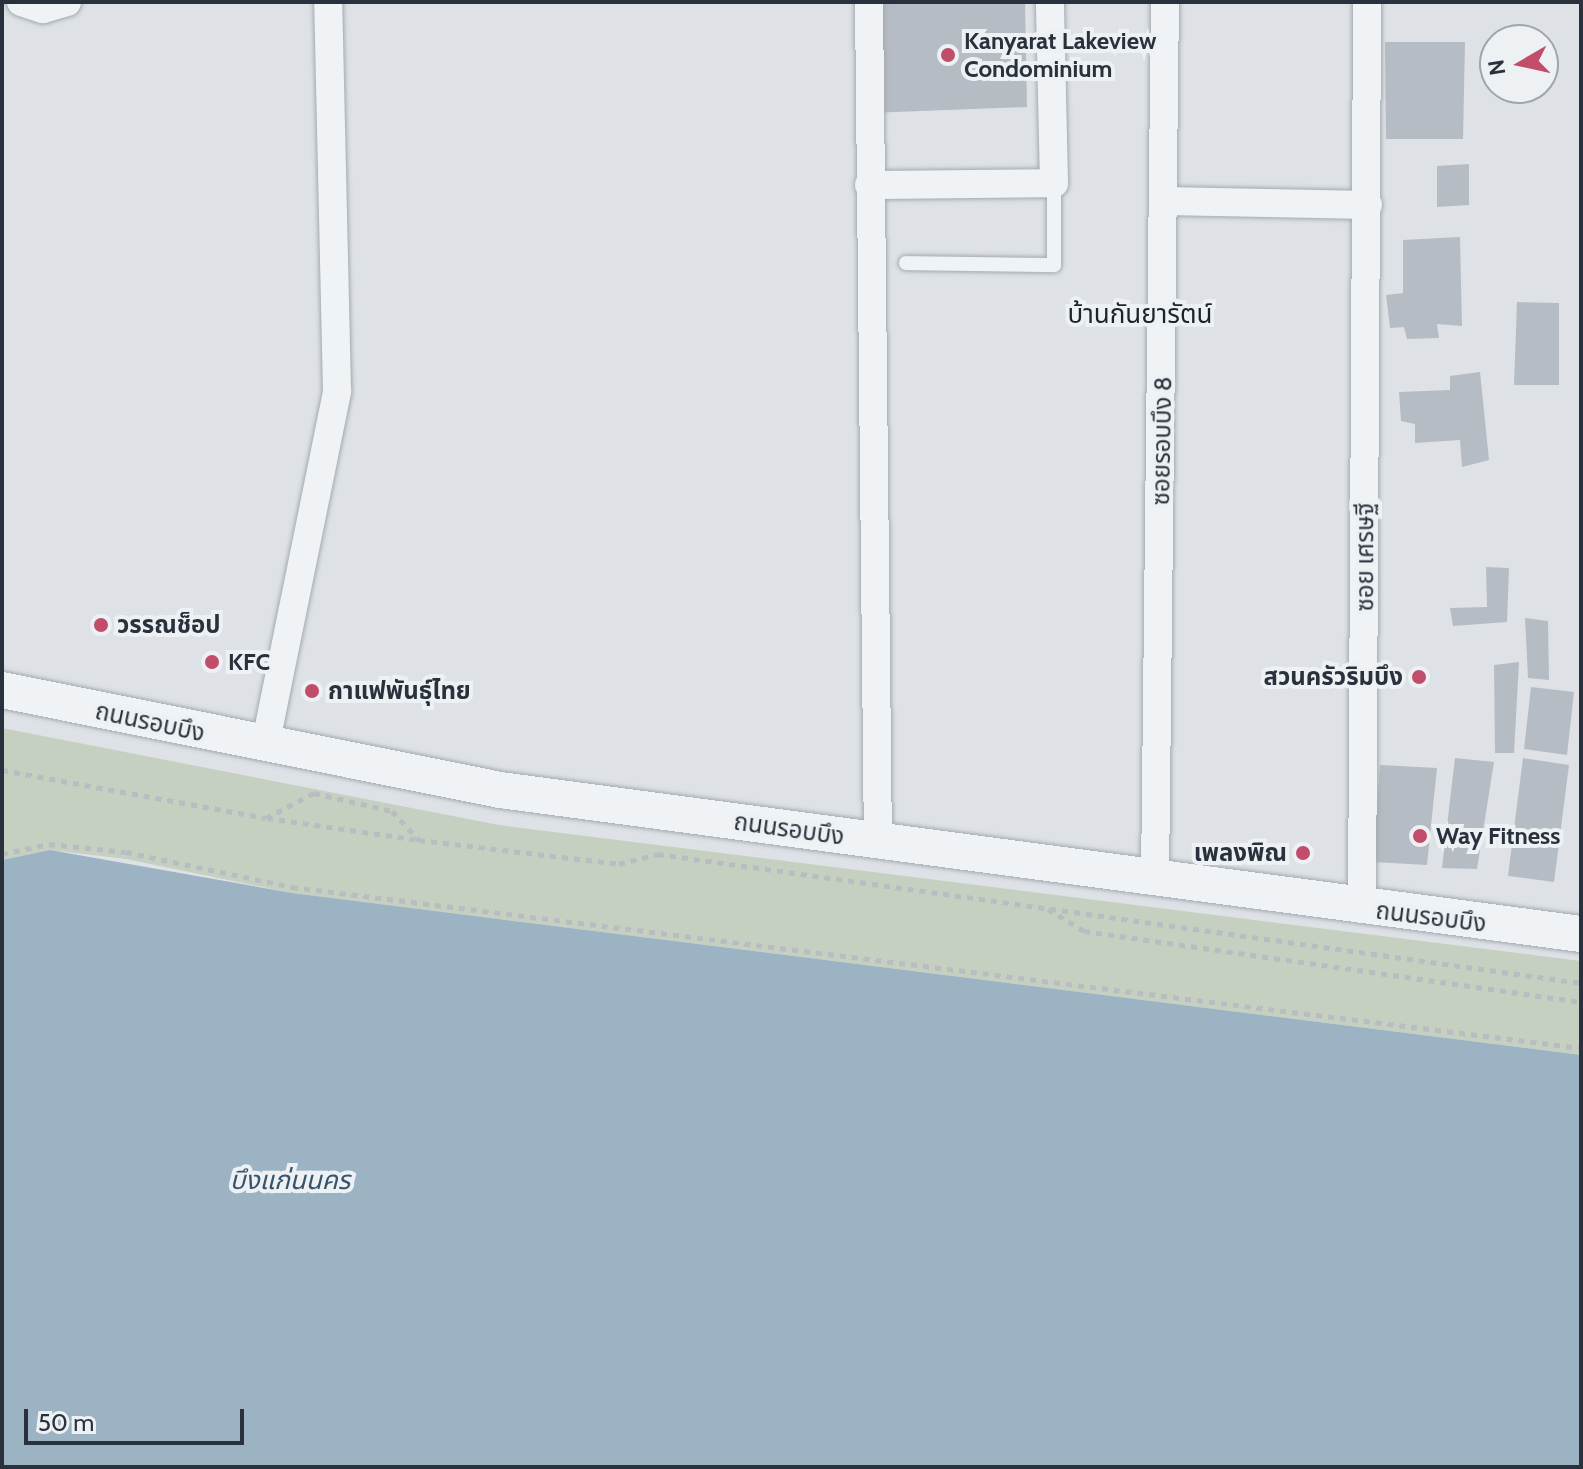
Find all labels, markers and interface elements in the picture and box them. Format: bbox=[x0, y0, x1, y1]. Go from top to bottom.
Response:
north arrow bbox=[1479, 24, 1559, 104]
place label: Kanyarat Lakeview Condominium bbox=[964, 27, 1156, 83]
marker: Kanyarat Lakeview Condominium bbox=[939, 46, 957, 64]
text: N bbox=[1482, 58, 1511, 77]
district label: บ้านกันยารัตน์ bbox=[1068, 299, 1212, 331]
street label: ซอยรอบบึง 8 bbox=[1146, 376, 1178, 506]
street label: ซอย เศรษฐี bbox=[1351, 503, 1379, 611]
place label: วรรณช็อป bbox=[117, 611, 221, 639]
marker: วรรณช็อป bbox=[92, 616, 110, 634]
place label: KFC bbox=[228, 648, 270, 676]
marker: KFC bbox=[203, 653, 221, 671]
place label: สวนครัวริมบึง bbox=[1264, 663, 1403, 691]
marker: สวนครัวริมบึง bbox=[1410, 668, 1428, 686]
place label: กาแฟพันธุ์ไทย bbox=[328, 677, 471, 705]
marker: กาแฟพันธุ์ไทย bbox=[303, 682, 321, 700]
street label: ถนนรอบบึง bbox=[93, 696, 207, 748]
street label: ถนนรอบบึง bbox=[732, 807, 846, 851]
place label: Way Fitness bbox=[1436, 822, 1560, 850]
marker: Way Fitness bbox=[1411, 827, 1429, 845]
place label: เพลงพิณ bbox=[1194, 839, 1287, 867]
marker: เพลงพิณ bbox=[1294, 844, 1312, 862]
street label: ถนนรอบบึง bbox=[1374, 896, 1488, 938]
water label: บึงแก่นนคร bbox=[230, 1165, 350, 1197]
scale bar bbox=[28, 1393, 248, 1443]
text: 50 m bbox=[38, 1408, 94, 1437]

